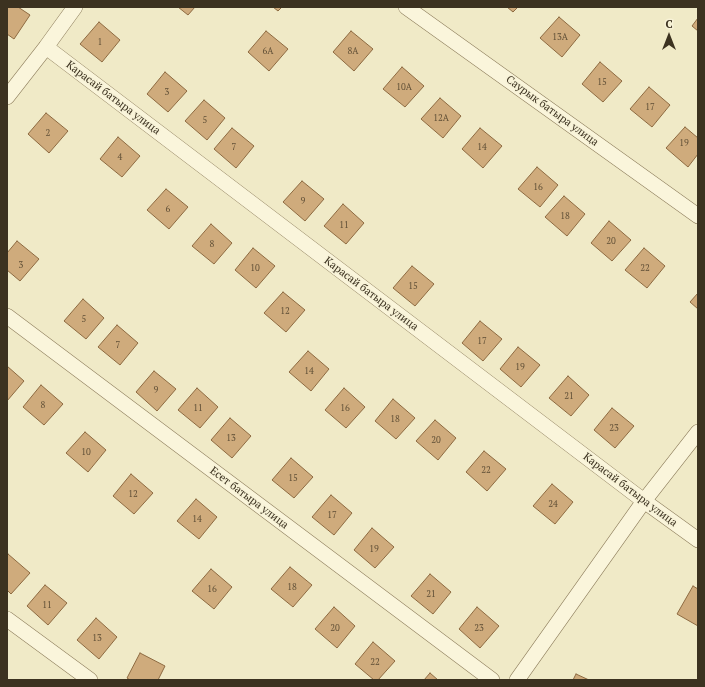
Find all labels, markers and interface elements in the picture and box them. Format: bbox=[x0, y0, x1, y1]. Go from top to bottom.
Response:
north arrow bbox=[649, 16, 689, 56]
text: С bbox=[665, 17, 673, 31]
house number: 13A bbox=[552, 32, 568, 42]
house number: 1 bbox=[98, 37, 102, 47]
house number: 6A bbox=[263, 46, 273, 56]
house number: 8A bbox=[348, 46, 358, 56]
street label: Карасай батыра улица bbox=[63, 58, 163, 138]
street label: Саурык батыра улица bbox=[503, 73, 601, 149]
house number: 15 bbox=[597, 77, 607, 87]
house number: 10A bbox=[396, 82, 412, 92]
house number: 3 bbox=[165, 87, 169, 97]
house number: 17 bbox=[645, 102, 655, 112]
house number: 12A bbox=[433, 113, 449, 123]
house number: 5 bbox=[203, 115, 207, 125]
house number: 2 bbox=[46, 128, 50, 138]
house number: 19 bbox=[679, 138, 689, 148]
house number: 7 bbox=[232, 142, 236, 152]
house number: 14 bbox=[477, 142, 487, 152]
house number: 4 bbox=[118, 152, 122, 162]
house number: 16 bbox=[533, 182, 543, 192]
house number: 9 bbox=[301, 196, 305, 206]
house number: 6 bbox=[166, 204, 170, 214]
house number: 18 bbox=[560, 211, 570, 221]
house number: 11 bbox=[339, 220, 349, 230]
house number: 20 bbox=[606, 236, 616, 246]
house number: 8 bbox=[210, 239, 214, 249]
street label: Карасай батыра улица bbox=[321, 254, 421, 334]
house number: 3 bbox=[19, 260, 23, 270]
house number: 10 bbox=[250, 263, 260, 273]
house number: 22 bbox=[640, 263, 650, 273]
house number: 15 bbox=[408, 281, 418, 291]
house number: 12 bbox=[280, 306, 290, 316]
house number: 5 bbox=[82, 314, 86, 324]
house number: 17 bbox=[477, 336, 487, 346]
house number: 7 bbox=[116, 340, 120, 350]
house number: 19 bbox=[515, 362, 525, 372]
house number: 14 bbox=[304, 366, 314, 376]
house number: 9 bbox=[154, 385, 158, 395]
house number: 21 bbox=[564, 391, 574, 401]
house number: 8 bbox=[41, 400, 45, 410]
house number: 11 bbox=[193, 403, 203, 413]
house number: 16 bbox=[340, 403, 350, 413]
house number: 18 bbox=[390, 414, 400, 424]
house number: 23 bbox=[609, 423, 619, 433]
house number: 13 bbox=[226, 433, 236, 443]
house number: 20 bbox=[431, 435, 441, 445]
house number: 10 bbox=[81, 447, 91, 457]
street label: Карасай батыра улица bbox=[580, 450, 680, 530]
street label: Есет батыра улица bbox=[207, 464, 291, 532]
house number: 22 bbox=[481, 465, 491, 475]
house number: 15 bbox=[288, 473, 298, 483]
house number: 12 bbox=[128, 489, 138, 499]
house number: 24 bbox=[548, 499, 558, 509]
house number: 17 bbox=[327, 510, 337, 520]
house number: 14 bbox=[192, 514, 202, 524]
house number: 19 bbox=[369, 544, 379, 554]
house number: 18 bbox=[287, 582, 297, 592]
house number: 16 bbox=[207, 584, 217, 594]
house number: 21 bbox=[426, 589, 436, 599]
house number: 11 bbox=[42, 600, 52, 610]
house number: 20 bbox=[330, 623, 340, 633]
house number: 23 bbox=[474, 623, 484, 633]
house number: 13 bbox=[92, 633, 102, 643]
house number: 22 bbox=[370, 657, 380, 667]

